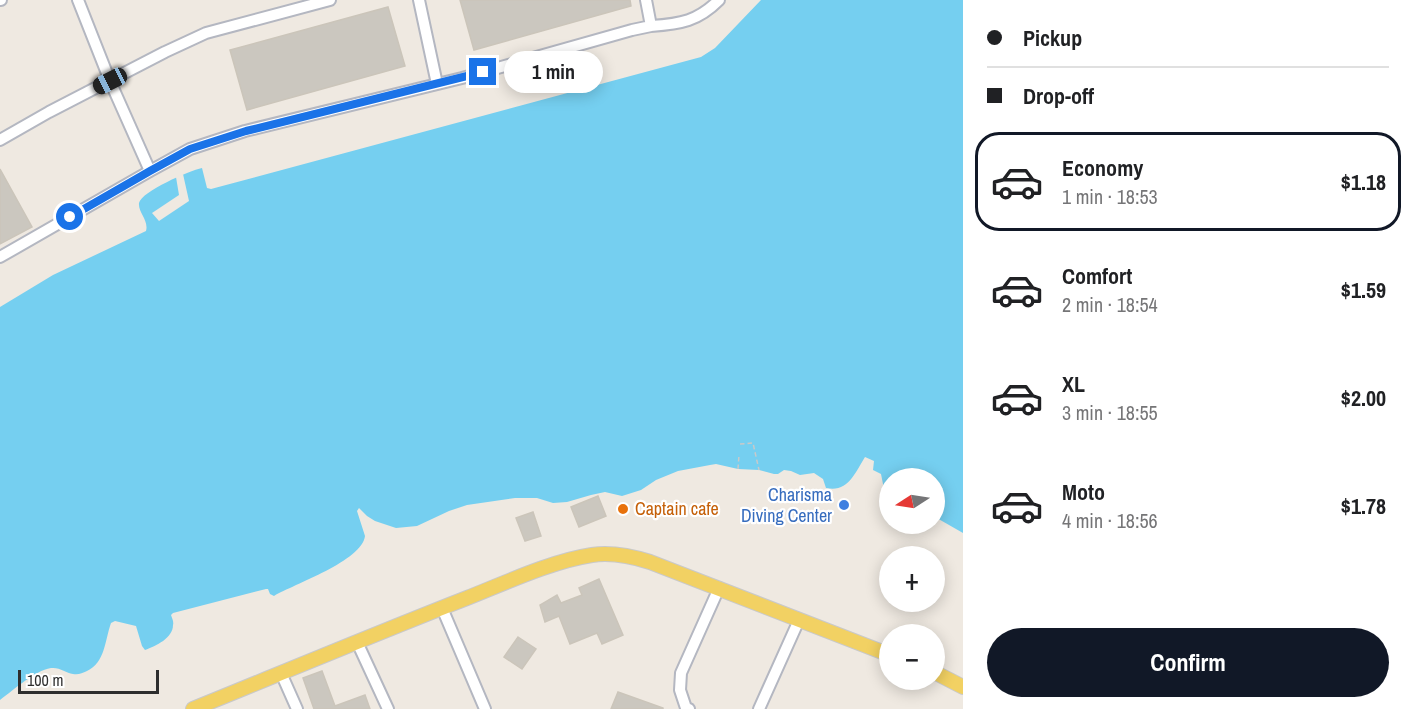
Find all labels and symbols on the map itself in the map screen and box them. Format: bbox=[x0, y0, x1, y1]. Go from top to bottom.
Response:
callout: 1 min bbox=[504, 51, 603, 93]
route end bbox=[469, 58, 496, 85]
car bbox=[90, 65, 130, 97]
route start bbox=[56, 203, 83, 230]
north arrow bbox=[879, 468, 945, 534]
place label: Charisma Diving Center bbox=[741, 482, 832, 528]
place label: Captain cafe bbox=[635, 496, 719, 521]
marker: Charisma Diving Center bbox=[837, 498, 851, 512]
marker: Captain cafe bbox=[616, 502, 630, 516]
scale bar bbox=[18, 667, 159, 694]

